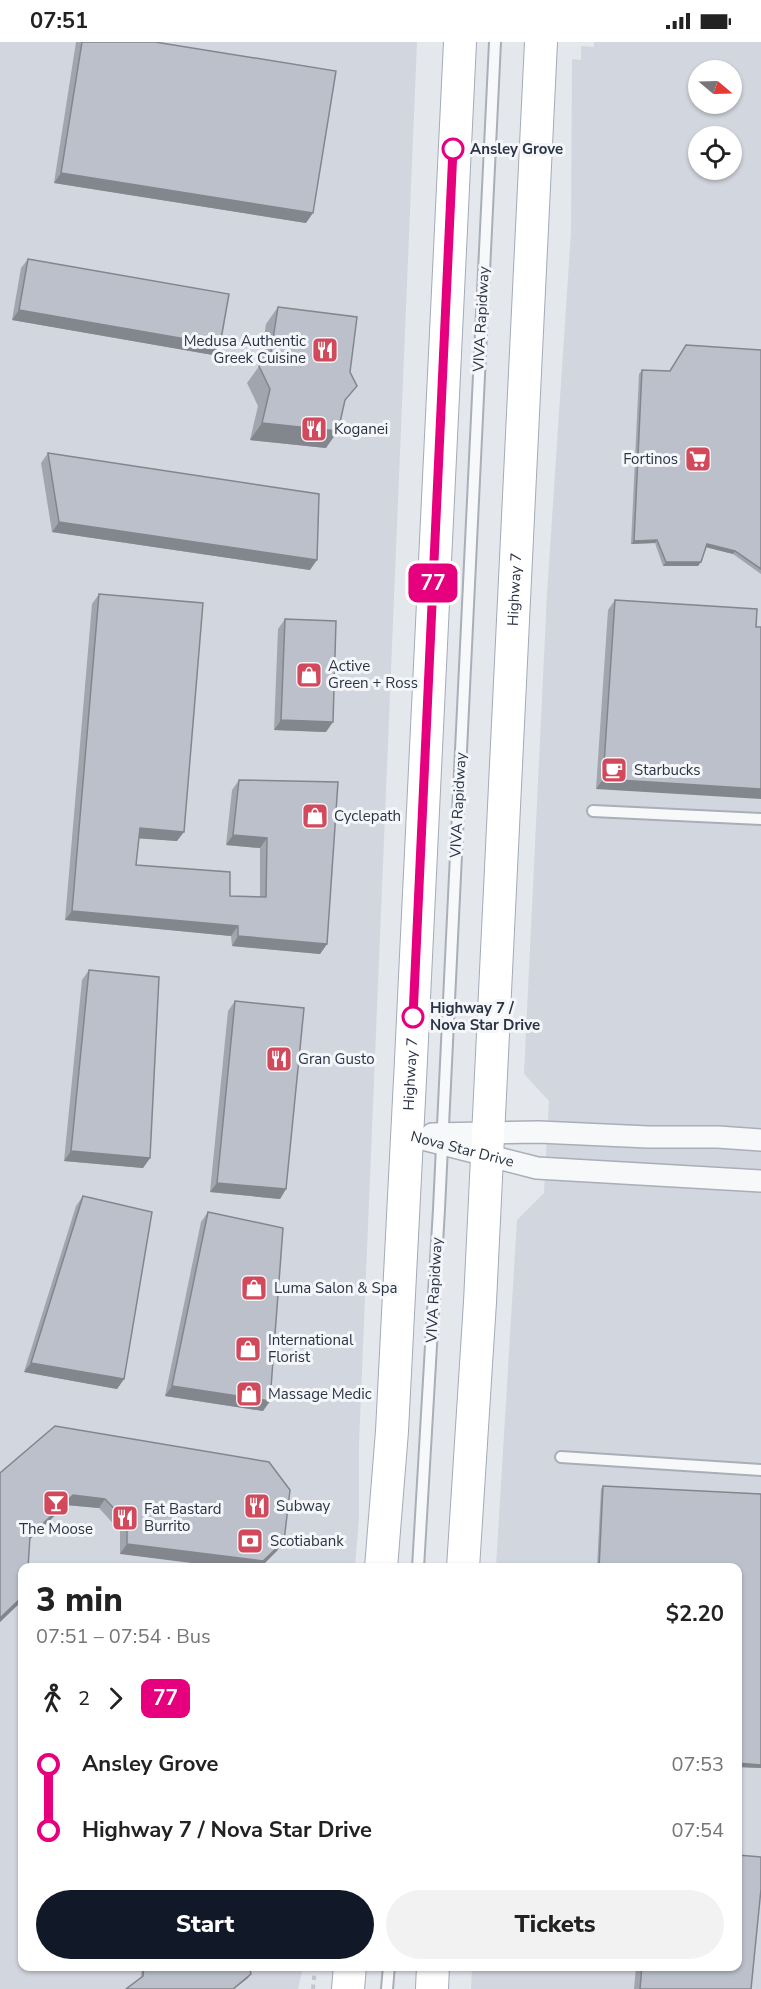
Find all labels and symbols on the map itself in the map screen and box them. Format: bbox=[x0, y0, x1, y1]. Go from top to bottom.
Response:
north arrow bbox=[688, 60, 742, 114]
marker: Ansley Grove bbox=[442, 138, 464, 160]
place label: Ansley Grove bbox=[470, 139, 563, 159]
street label: VIVA Rapidway bbox=[468, 266, 494, 373]
place label: Medusa Authentic Greek Cuisine bbox=[184, 331, 306, 368]
restaurant icon: Medusa Authentic Greek Cuisine bbox=[310, 335, 340, 365]
restaurant icon: Koganei bbox=[299, 414, 329, 444]
place label: Koganei bbox=[334, 419, 388, 439]
supermarket icon: Fortinos bbox=[683, 444, 713, 474]
place label: Fortinos bbox=[623, 449, 678, 469]
street label: Highway 7 bbox=[503, 552, 526, 626]
line badge: 77 bbox=[406, 564, 460, 602]
place label: Active Green + Ross bbox=[328, 656, 418, 693]
shop icon: Active Green + Ross bbox=[294, 660, 324, 690]
street label: VIVA Rapidway bbox=[445, 752, 471, 859]
cafe icon: Starbucks bbox=[599, 755, 629, 785]
place label: Starbucks bbox=[634, 760, 700, 780]
shop icon: Cyclepath bbox=[300, 801, 330, 831]
place label: Cyclepath bbox=[334, 806, 401, 826]
place label: Highway 7 / Nova Star Drive bbox=[430, 998, 540, 1035]
marker: Highway 7 / Nova Star Drive bbox=[402, 1006, 424, 1028]
street label: Highway 7 bbox=[398, 1037, 422, 1111]
restaurant icon: Gran Gusto bbox=[264, 1044, 294, 1074]
place label: Gran Gusto bbox=[298, 1049, 374, 1069]
street label: Nova Star Drive bbox=[408, 1126, 516, 1172]
street label: VIVA Rapidway bbox=[421, 1237, 447, 1344]
shop icon: Luma Salon & Spa bbox=[239, 1273, 269, 1303]
place label: Luma Salon & Spa bbox=[274, 1278, 397, 1298]
place label: International Florist bbox=[268, 1330, 354, 1367]
shop icon: International Florist bbox=[233, 1334, 263, 1364]
shop icon: Massage Medic bbox=[234, 1379, 264, 1409]
place label: Massage Medic bbox=[268, 1384, 372, 1404]
bar icon: The Moose bbox=[41, 1488, 71, 1518]
restaurant icon: Subway bbox=[242, 1491, 272, 1521]
place label: Subway bbox=[276, 1496, 331, 1516]
place label: Fat Bastard Burrito bbox=[144, 1499, 221, 1536]
restaurant icon: Fat Bastard Burrito bbox=[110, 1503, 140, 1533]
place label: The Moose bbox=[19, 1519, 93, 1539]
bank icon: Scotiabank bbox=[235, 1526, 265, 1556]
place label: Scotiabank bbox=[270, 1531, 344, 1551]

